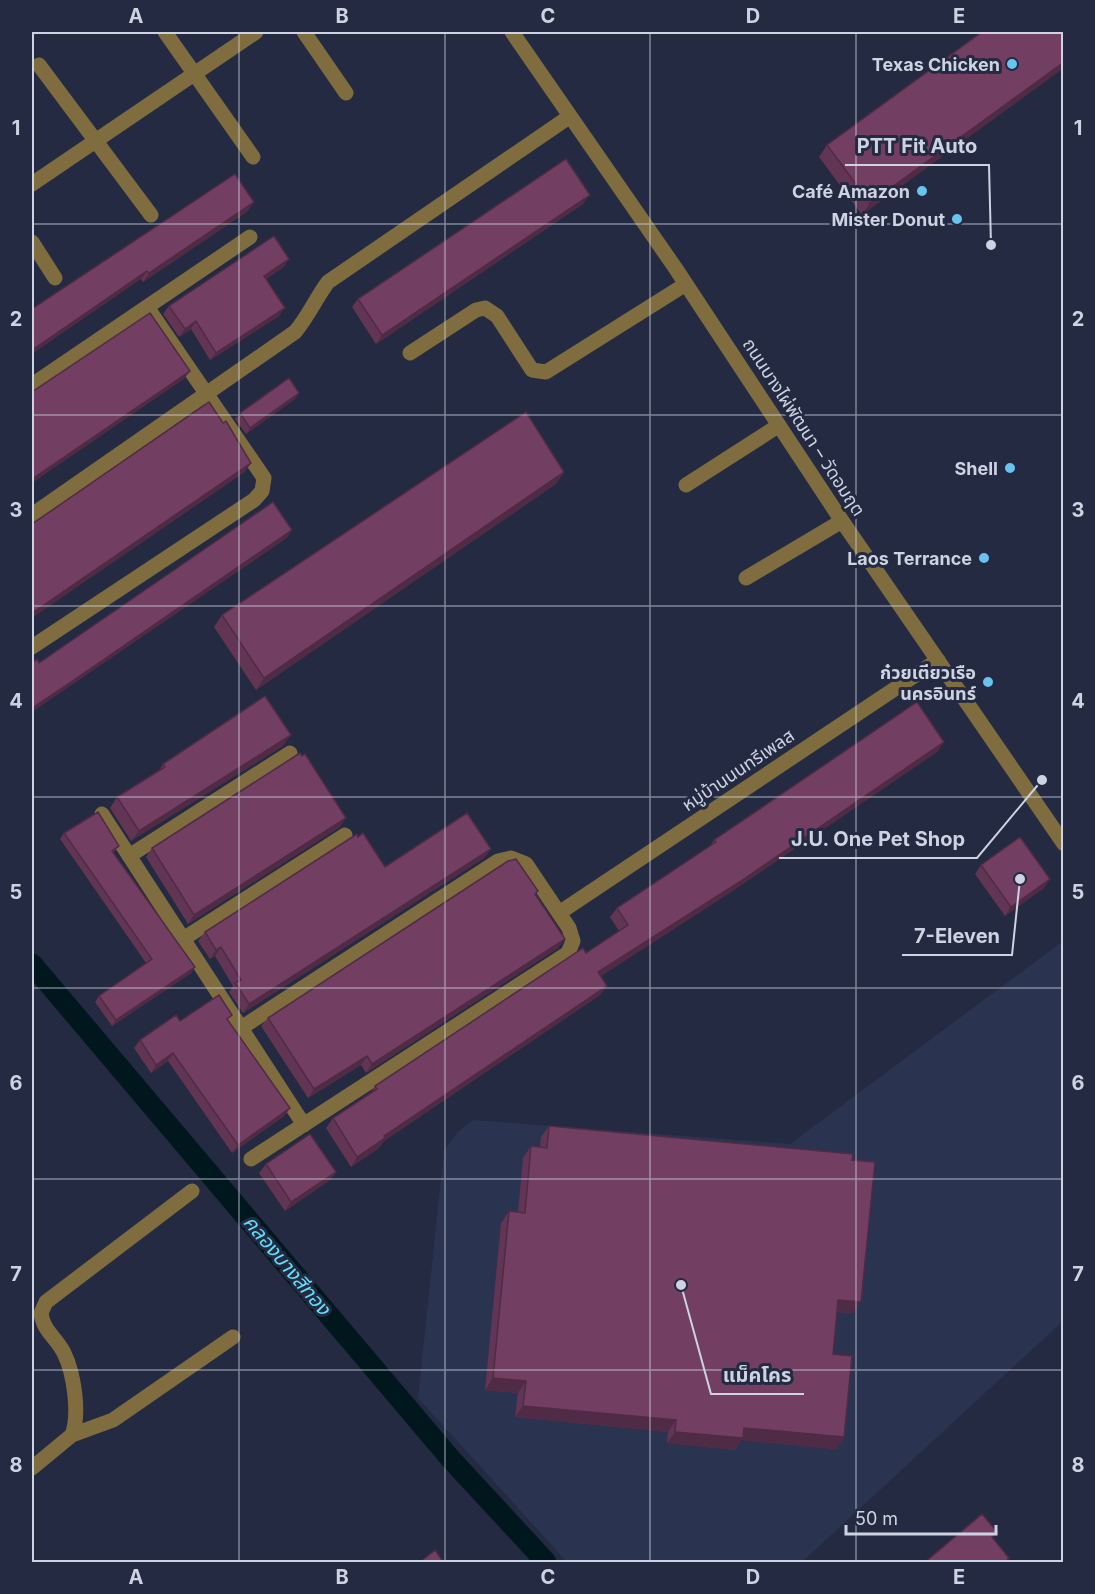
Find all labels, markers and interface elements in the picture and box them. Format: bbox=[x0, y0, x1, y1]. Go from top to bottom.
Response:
text: A bbox=[129, 4, 144, 28]
text: B bbox=[335, 4, 349, 28]
text: C bbox=[541, 4, 555, 28]
text: D bbox=[746, 4, 760, 28]
text: E bbox=[953, 4, 965, 28]
place label: Texas Chicken bbox=[872, 54, 1000, 75]
marker: Texas Chicken bbox=[1005, 57, 1019, 71]
text: 1 bbox=[12, 116, 20, 140]
text: 1 bbox=[1074, 116, 1082, 140]
callout: PTT Fit Auto bbox=[845, 127, 989, 165]
text: PTT Fit Auto bbox=[857, 134, 977, 158]
place label: Café Amazon bbox=[792, 181, 910, 202]
marker: Café Amazon bbox=[915, 184, 929, 198]
place label: Mister Donut bbox=[831, 209, 945, 230]
marker: Mister Donut bbox=[950, 212, 964, 226]
text: 2 bbox=[10, 307, 22, 331]
text: 2 bbox=[1072, 307, 1084, 331]
street label: ถนนบางไผ่พัฒนา – วัดอมฤต bbox=[739, 334, 869, 520]
place label: Shell bbox=[955, 458, 998, 479]
marker: Shell bbox=[1003, 461, 1017, 475]
text: 3 bbox=[10, 498, 22, 522]
text: 3 bbox=[1072, 498, 1084, 522]
place label: Laos Terrance bbox=[847, 548, 972, 569]
marker: Laos Terrance bbox=[977, 551, 991, 565]
place label: ก๋วยเตียวเรือ นครอินทร์ bbox=[880, 662, 976, 704]
marker: ก๋วยเตียวเรือ นครอินทร์ bbox=[981, 675, 995, 689]
text: 4 bbox=[9, 689, 23, 713]
text: 4 bbox=[1071, 689, 1085, 713]
street label: หมู่บ้านนนทรีเพลส bbox=[678, 725, 799, 817]
callout: J.U. One Pet Shop bbox=[779, 820, 977, 858]
text: J.U. One Pet Shop bbox=[791, 827, 965, 851]
text: 5 bbox=[10, 880, 22, 904]
text: 5 bbox=[1072, 880, 1084, 904]
callout: 7-Eleven bbox=[902, 917, 1012, 955]
text: 7-Eleven bbox=[914, 924, 1000, 948]
text: 6 bbox=[10, 1071, 23, 1095]
text: 6 bbox=[1072, 1071, 1085, 1095]
water label: คลองบางสีทอง bbox=[238, 1210, 336, 1321]
text: 7 bbox=[10, 1262, 22, 1286]
text: 7 bbox=[1072, 1262, 1084, 1286]
callout: แม็คโคร bbox=[711, 1356, 804, 1394]
text: แม็คโคร bbox=[723, 1363, 791, 1387]
text: 8 bbox=[9, 1453, 23, 1477]
text: 8 bbox=[1071, 1453, 1085, 1477]
scale bar bbox=[846, 1498, 996, 1536]
text: 50 m bbox=[855, 1508, 898, 1529]
text: A bbox=[129, 1565, 144, 1589]
text: B bbox=[335, 1565, 349, 1589]
text: C bbox=[541, 1565, 555, 1589]
text: D bbox=[746, 1565, 760, 1589]
text: E bbox=[953, 1565, 965, 1589]

